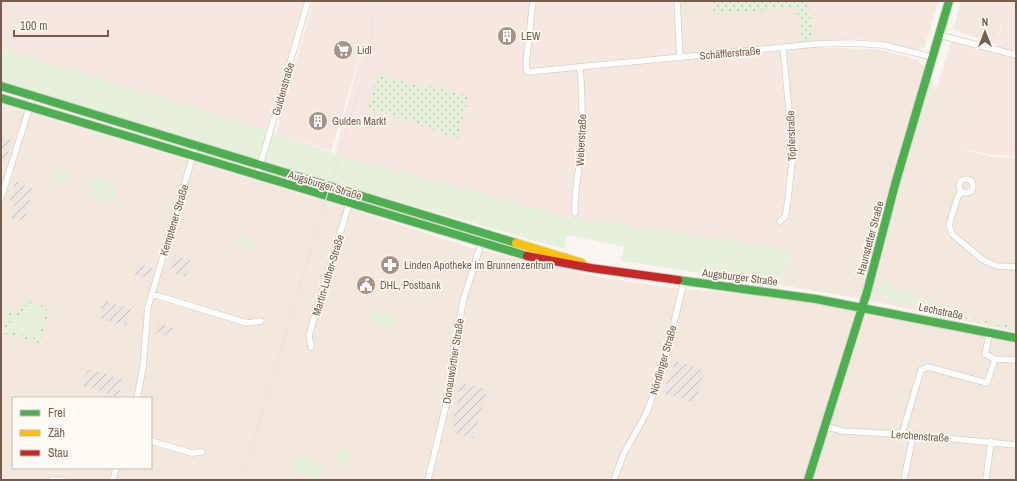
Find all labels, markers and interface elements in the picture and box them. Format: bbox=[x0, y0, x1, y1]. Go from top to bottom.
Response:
scale bar bbox=[14, 12, 108, 38]
north arrow bbox=[965, 12, 1005, 52]
text: N bbox=[982, 15, 988, 29]
text: 100 m bbox=[20, 18, 47, 34]
building icon: LEW bbox=[496, 25, 518, 47]
place label: LEW bbox=[521, 29, 541, 43]
supermarket icon: Lidl bbox=[332, 39, 354, 61]
place label: Lidl bbox=[357, 43, 372, 57]
street label: Schäfflerstraße bbox=[699, 43, 761, 63]
street label: Guldenstraße bbox=[269, 61, 297, 117]
building icon: Gulden Markt bbox=[307, 110, 329, 132]
street label: Töpferstraße bbox=[783, 110, 799, 162]
place label: Gulden Markt bbox=[332, 114, 387, 128]
street label: Weberstraße bbox=[573, 114, 589, 166]
street label: Augsburger Straße bbox=[286, 167, 363, 203]
street label: Kemptener Straße bbox=[157, 183, 191, 257]
street label: Haunstetter Straße bbox=[853, 199, 887, 277]
street label: Martin-Luther-Straße bbox=[309, 233, 347, 317]
pharmacy icon: Linden Apotheke im Brunnenzentrum bbox=[379, 254, 401, 276]
place label: Linden Apotheke im Brunnenzentrum bbox=[404, 258, 553, 272]
street label: Augsburger Straße bbox=[700, 265, 779, 289]
public building icon: DHL, Postbank bbox=[355, 274, 377, 296]
place label: DHL, Postbank bbox=[380, 278, 441, 292]
street label: Lechstraße bbox=[917, 299, 965, 323]
street label: Donauwörther Straße bbox=[439, 317, 467, 405]
street label: Nördlinger Straße bbox=[646, 324, 680, 396]
legend bbox=[12, 397, 152, 469]
text: Frei bbox=[48, 405, 66, 421]
text: Zäh bbox=[48, 425, 65, 441]
street label: Lerchenstraße bbox=[890, 427, 950, 445]
text: Stau bbox=[48, 445, 68, 461]

